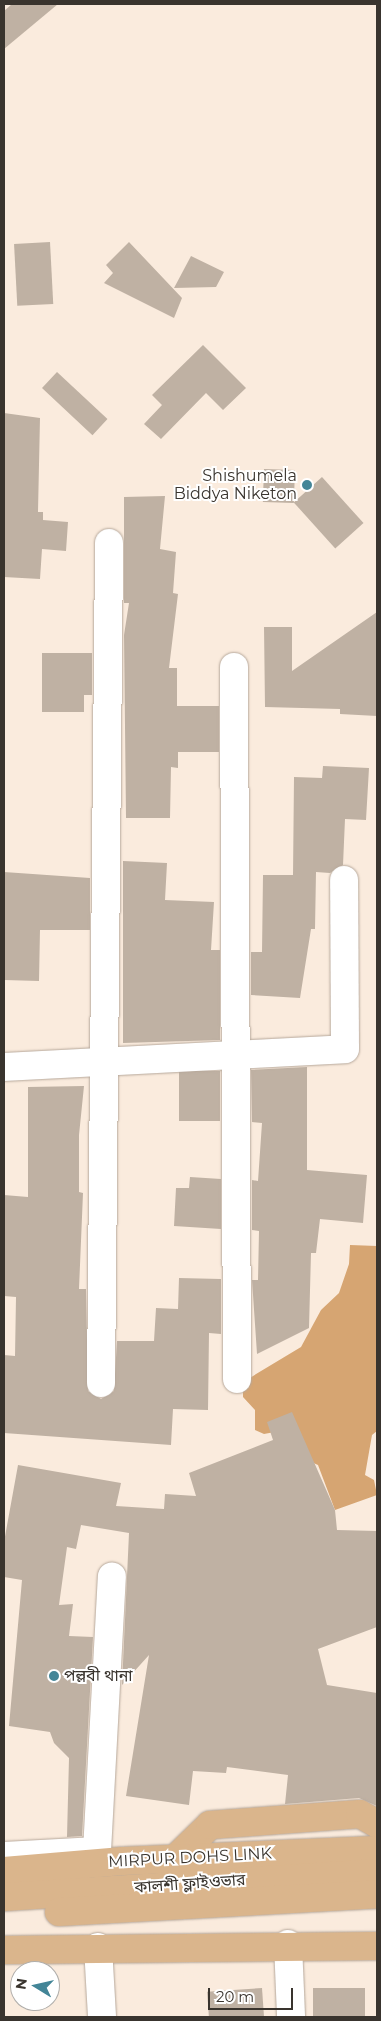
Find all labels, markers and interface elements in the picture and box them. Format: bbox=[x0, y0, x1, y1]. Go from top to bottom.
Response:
place label: Shishumela Biddya Niketon bbox=[174, 466, 297, 504]
marker: Shishumela Biddya Niketon bbox=[301, 479, 313, 491]
place label: পল্লবী থানা bbox=[64, 1666, 133, 1686]
marker: পল্লবী থানা bbox=[48, 1670, 60, 1682]
street label: MIRPUR DOHS LINK bbox=[108, 1844, 272, 1872]
street label: কালশী ফ্লাইওভার bbox=[134, 1871, 246, 1897]
north arrow bbox=[10, 1961, 60, 2011]
text: N bbox=[11, 1977, 31, 1991]
scale bar bbox=[211, 1978, 296, 2010]
text: 20 m bbox=[216, 1987, 254, 2006]

